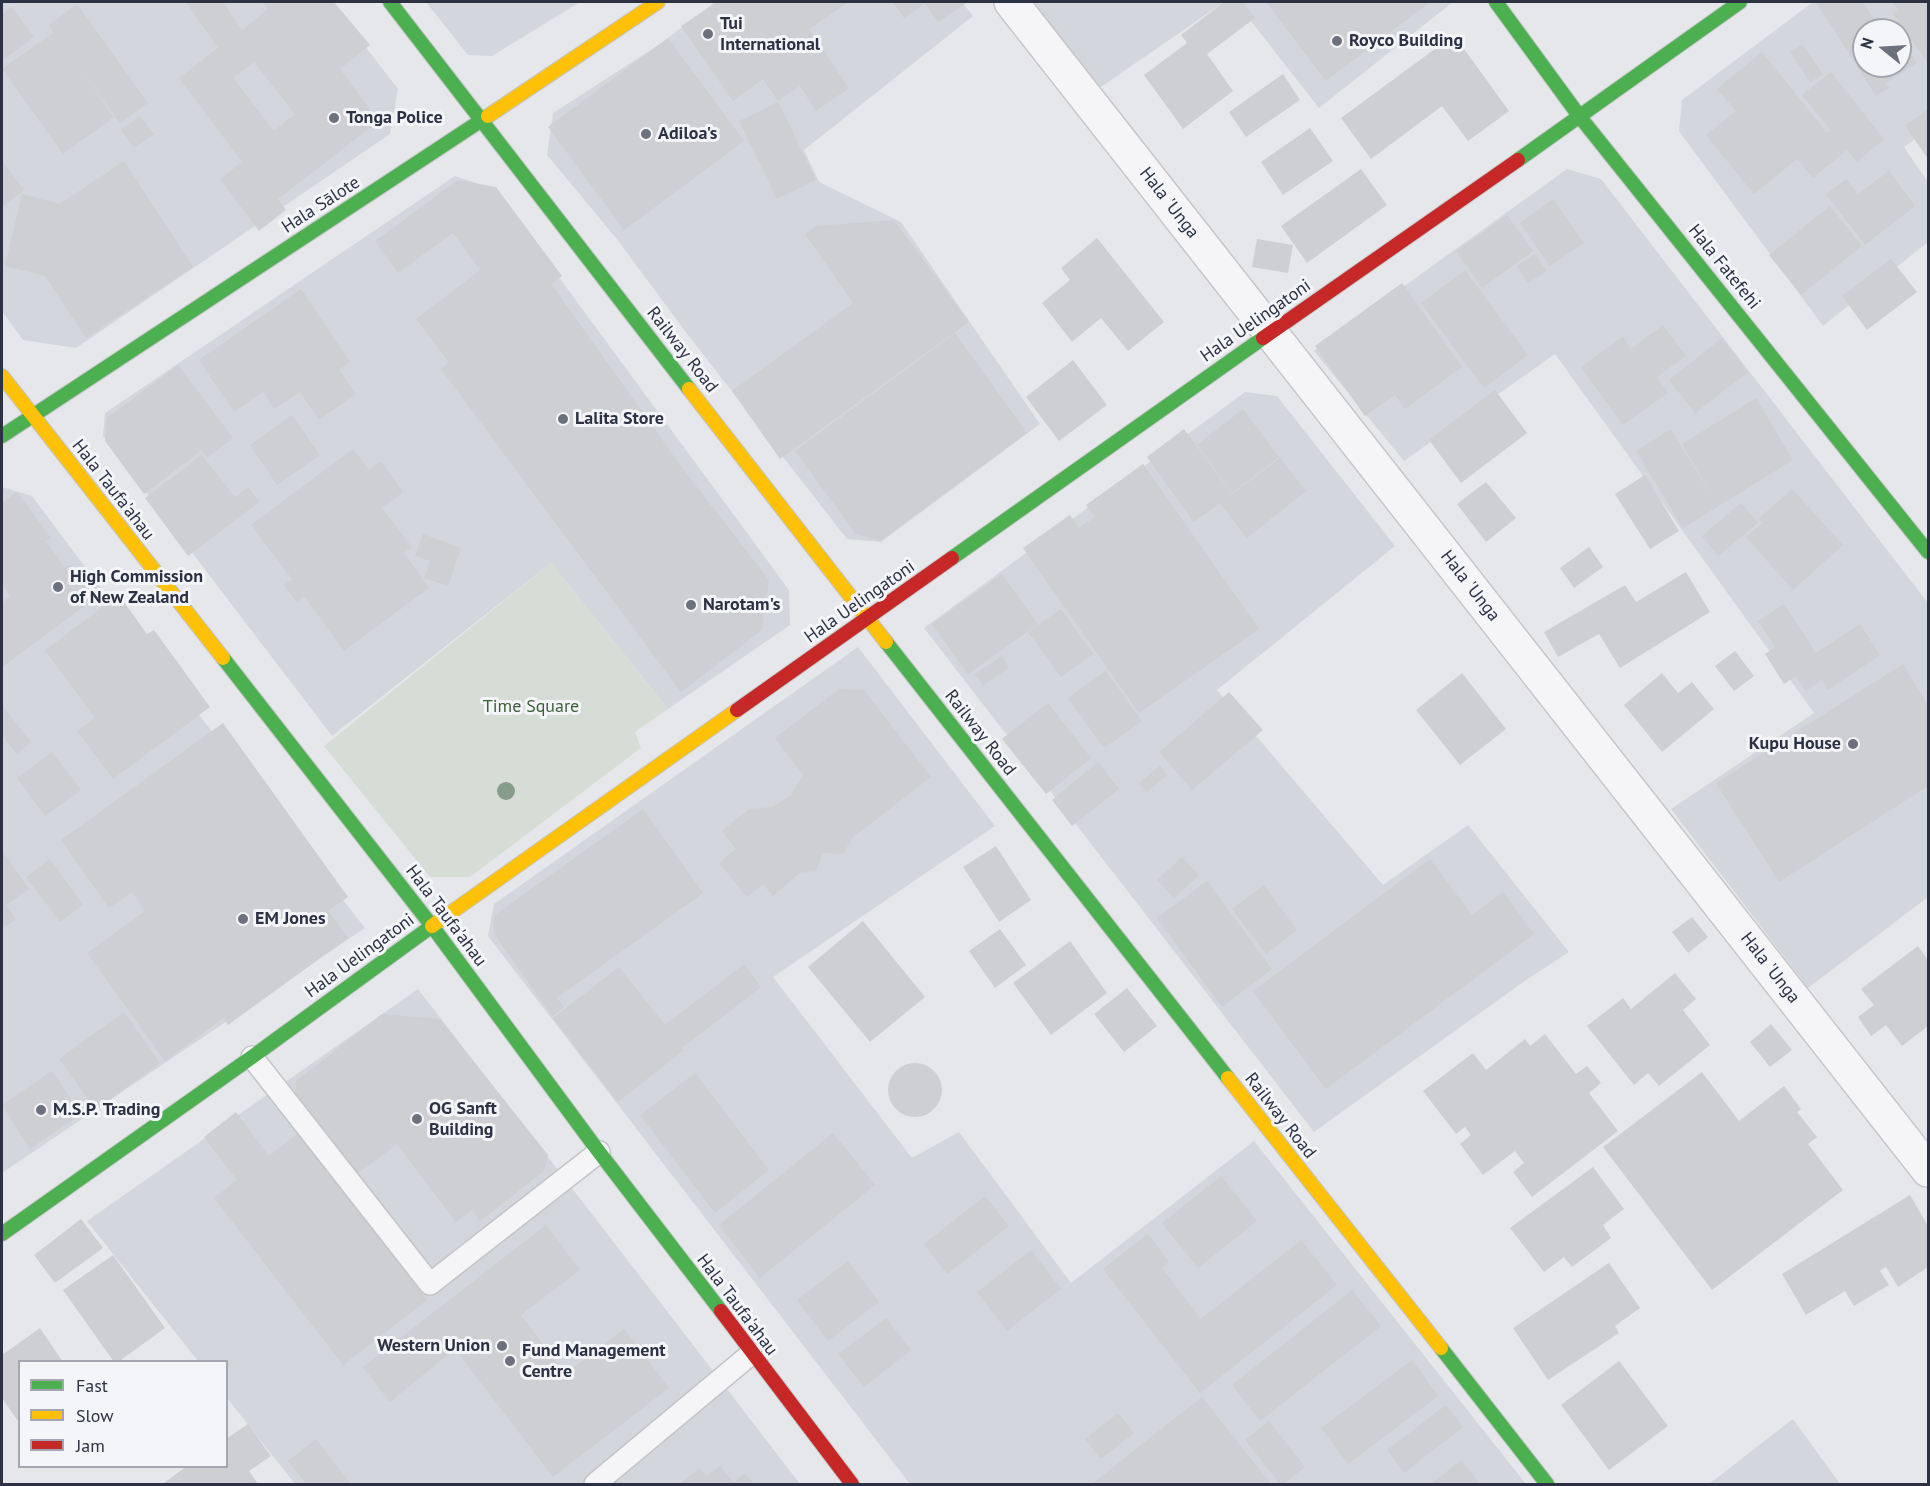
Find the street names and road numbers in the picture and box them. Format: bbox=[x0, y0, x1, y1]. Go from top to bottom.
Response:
street label: Hala 'Unga bbox=[1135, 163, 1203, 243]
street label: Hala Sālote bbox=[278, 172, 364, 238]
street label: Hala Fatefehi bbox=[1683, 220, 1765, 314]
street label: Hala Uelingatoni bbox=[1197, 275, 1315, 367]
street label: Railway Road bbox=[642, 303, 722, 397]
street label: Hala Taufa'ahau bbox=[67, 435, 159, 545]
street label: Hala 'Unga bbox=[1436, 546, 1504, 626]
street label: Hala Uelingatoni bbox=[801, 556, 919, 648]
street label: Railway Road bbox=[940, 686, 1020, 780]
street label: Hala Taufa'ahau bbox=[401, 861, 491, 971]
street label: Hala Uelingatoni bbox=[301, 909, 419, 1003]
street label: Hala 'Unga bbox=[1736, 928, 1804, 1008]
street label: Railway Road bbox=[1240, 1069, 1320, 1163]
street label: Hala Taufa'ahau bbox=[692, 1250, 782, 1360]

